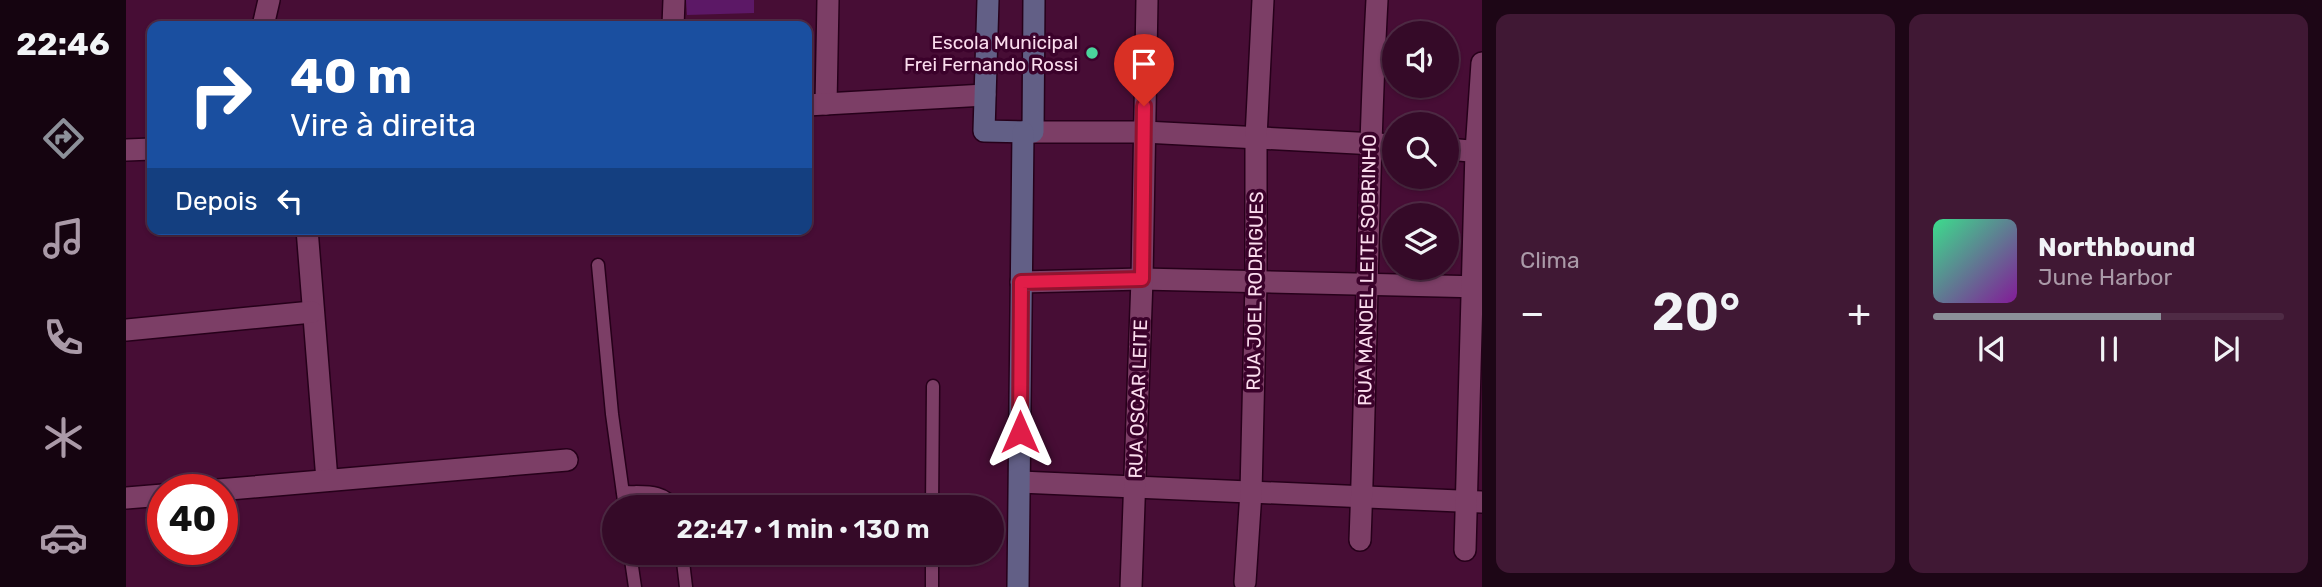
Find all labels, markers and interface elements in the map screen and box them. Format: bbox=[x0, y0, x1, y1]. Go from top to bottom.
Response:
map controls bbox=[1382, 21, 1459, 280]
button: sound bbox=[1382, 21, 1459, 98]
text: 22:46 bbox=[16, 25, 110, 63]
place label: Escola Municipal Frei Fernando Rossi bbox=[904, 31, 1078, 76]
pin bbox=[1114, 34, 1174, 106]
marker: Escola Municipal Frei Fernando Rossi bbox=[1084, 45, 1100, 61]
icon: arrive bbox=[1125, 45, 1163, 83]
text: 40 m bbox=[290, 47, 412, 105]
icon: right bbox=[175, 49, 266, 140]
text: Vire à direita bbox=[290, 106, 476, 144]
button: search bbox=[1382, 112, 1459, 189]
icon: directions bbox=[39, 114, 88, 163]
street label: RUA MANOEL LEITE SOBRINHO bbox=[1353, 134, 1381, 406]
icon: left bbox=[271, 182, 309, 220]
text: Depois bbox=[175, 186, 257, 217]
street label: RUA JOEL RODRIGUES bbox=[1242, 191, 1268, 391]
button: layers bbox=[1382, 203, 1459, 280]
icon: music bbox=[39, 214, 88, 263]
text: Northbound bbox=[2038, 232, 2196, 263]
text: Clima bbox=[1520, 246, 1580, 274]
text: June Harbor bbox=[2038, 263, 2172, 291]
text: 20° bbox=[1652, 281, 1740, 343]
text: − bbox=[1520, 290, 1545, 336]
text: + bbox=[1847, 290, 1871, 336]
icon: phone bbox=[39, 313, 88, 362]
street label: RUA OSCAR LEITE bbox=[1124, 319, 1152, 479]
icon: previous bbox=[1973, 330, 2011, 368]
icon: pause bbox=[2090, 330, 2128, 368]
icon: next bbox=[2207, 330, 2245, 368]
position arrow bbox=[983, 395, 1057, 469]
icon: climate bbox=[39, 413, 88, 462]
speed limit sign: 40 bbox=[147, 474, 238, 565]
icon: car bbox=[39, 513, 88, 562]
text: 22:47 · 1 min · 130 m bbox=[676, 514, 930, 545]

